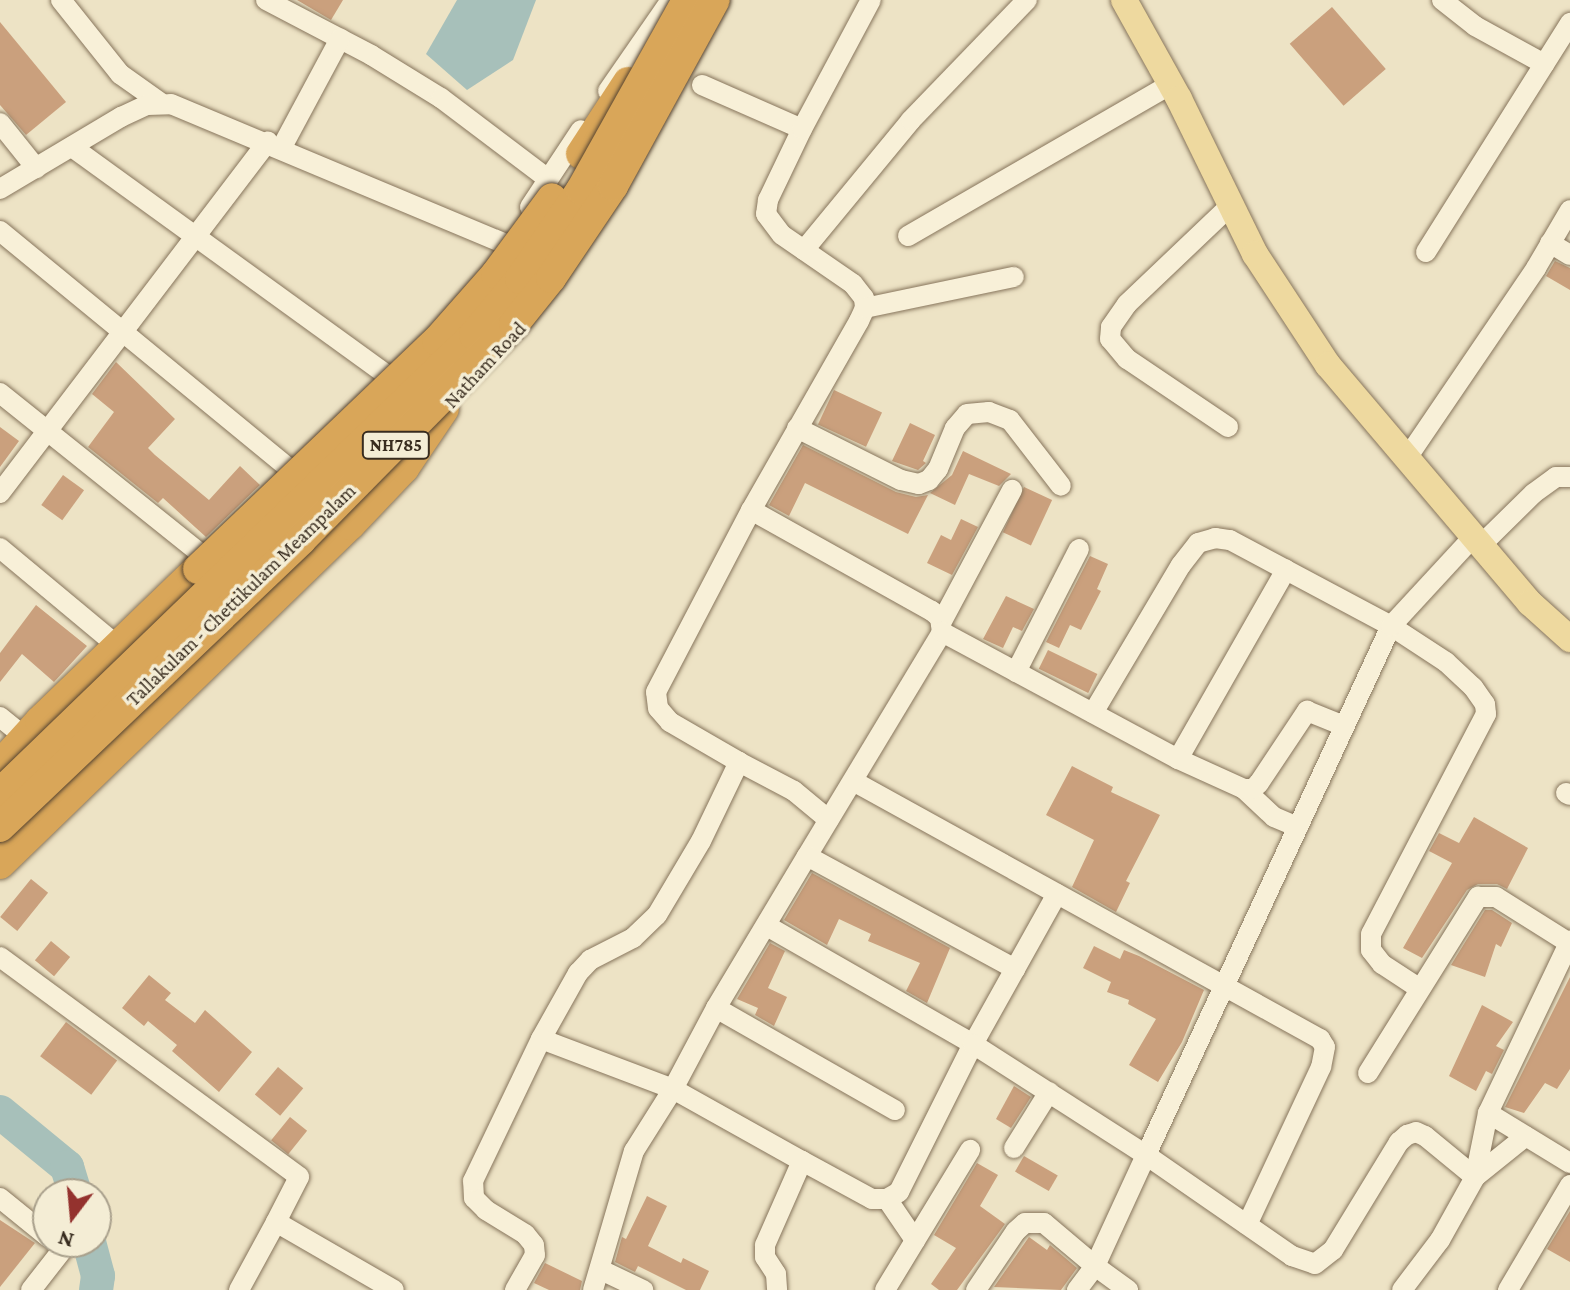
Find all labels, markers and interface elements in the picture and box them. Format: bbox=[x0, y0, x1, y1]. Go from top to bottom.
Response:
street label: Natham Road bbox=[439, 317, 531, 413]
road number: NH785 bbox=[360, 431, 432, 459]
street label: Tallakulam - Chettikulam Meampalam bbox=[121, 479, 361, 711]
north arrow bbox=[32, 1178, 112, 1258]
text: N bbox=[55, 1226, 76, 1254]

